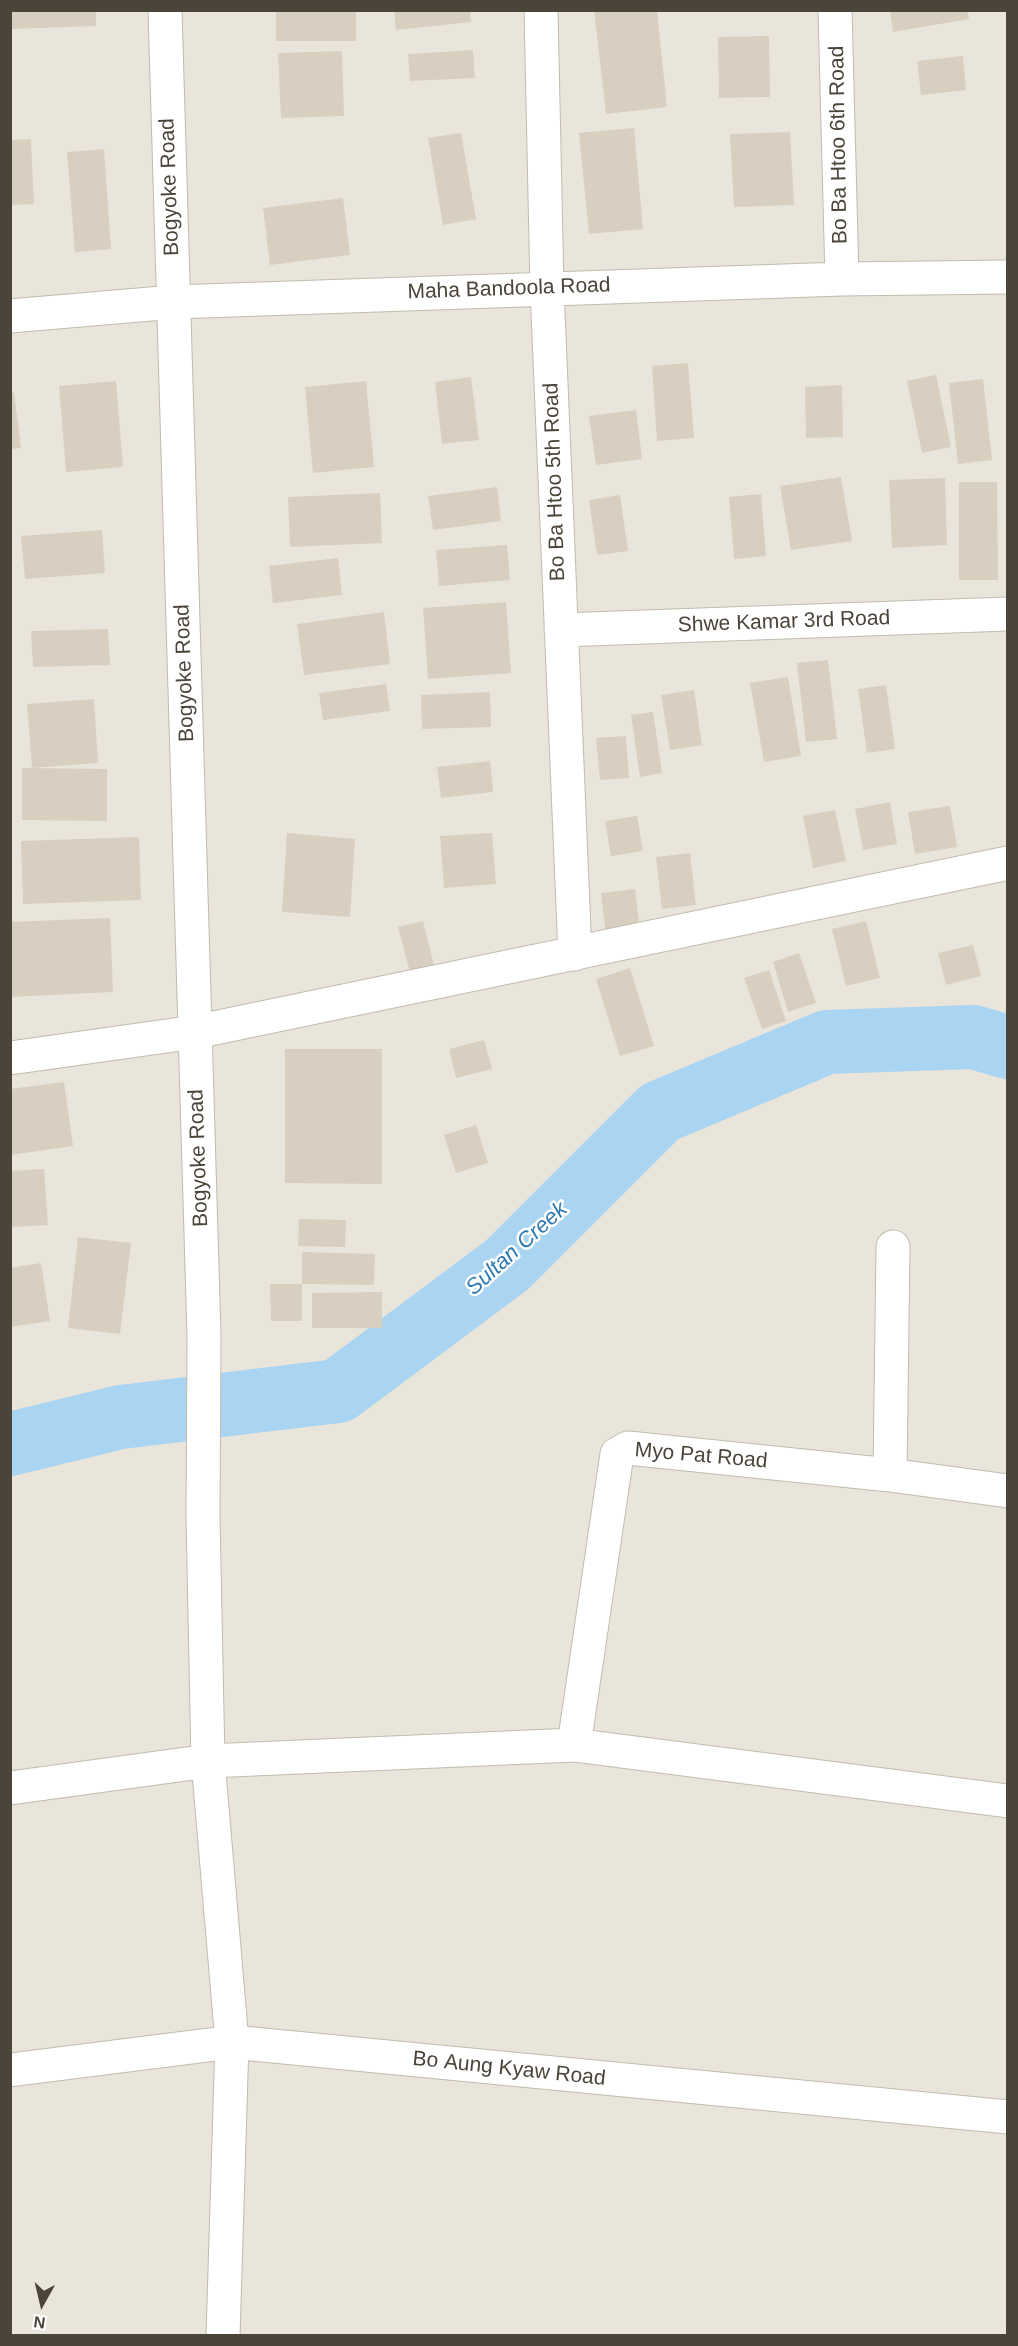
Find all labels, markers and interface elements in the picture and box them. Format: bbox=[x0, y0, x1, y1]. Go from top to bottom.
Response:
street label: Bo Ba Htoo 6th Road bbox=[825, 46, 853, 244]
street label: Bogyoke Road bbox=[155, 118, 185, 256]
street label: Maha Bandoola Road bbox=[407, 273, 611, 305]
street label: Bo Ba Htoo 5th Road bbox=[539, 382, 571, 582]
street label: Bogyoke Road bbox=[170, 604, 200, 742]
street label: Shwe Kamar 3rd Road bbox=[677, 606, 891, 638]
street label: Bogyoke Road bbox=[184, 1089, 214, 1227]
water label: Sultan Creek bbox=[461, 1197, 573, 1301]
street label: Myo Pat Road bbox=[634, 1438, 768, 1474]
street label: Bo Aung Kyaw Road bbox=[411, 2046, 607, 2092]
north arrow bbox=[12, 2274, 72, 2334]
text: N bbox=[33, 2313, 46, 2332]

